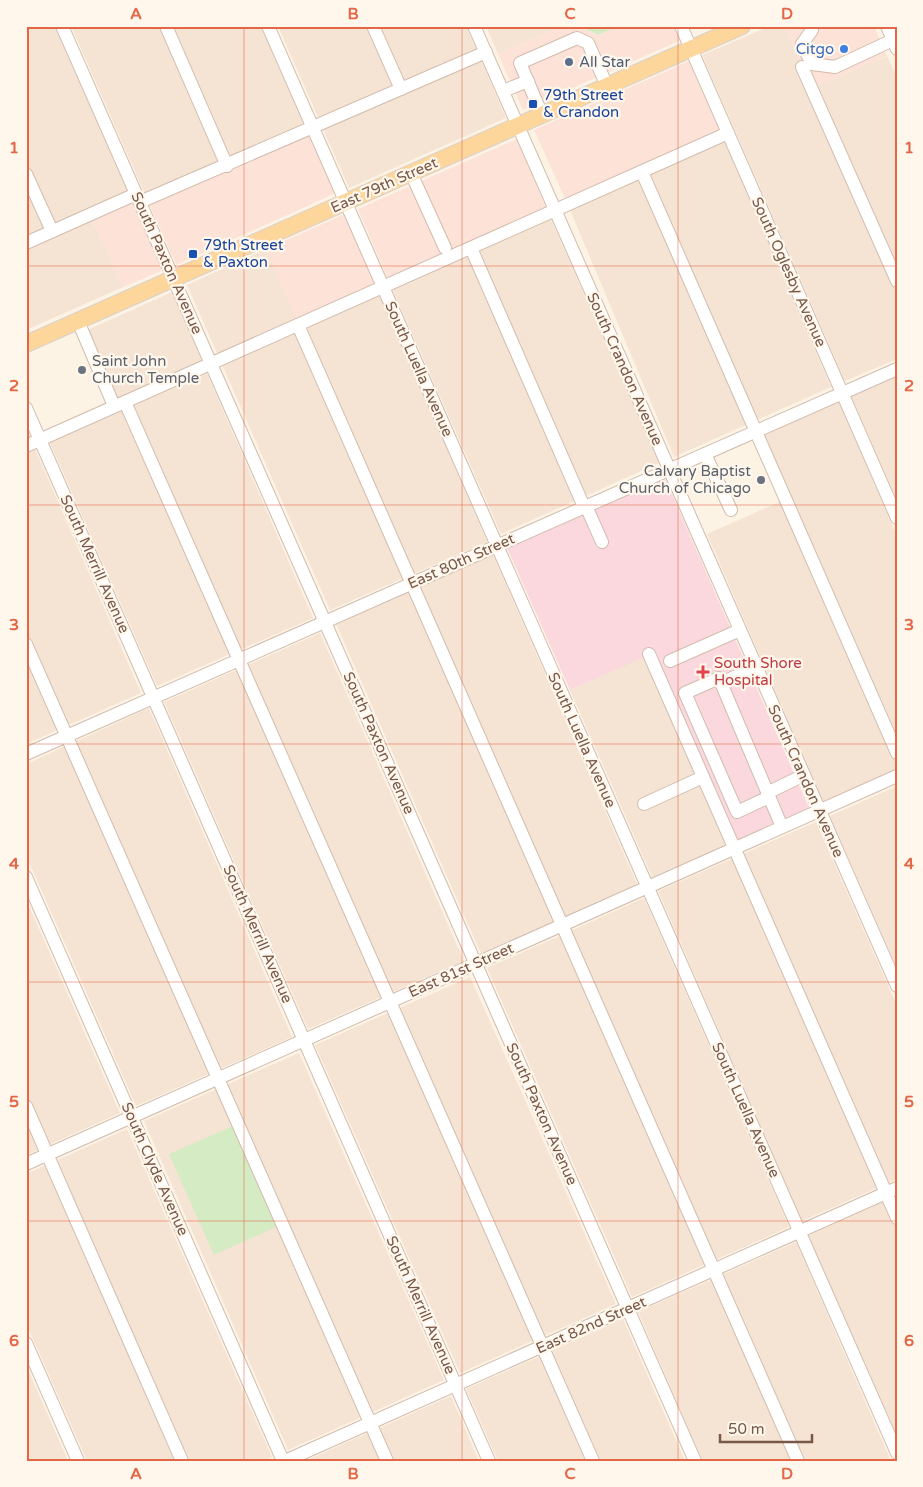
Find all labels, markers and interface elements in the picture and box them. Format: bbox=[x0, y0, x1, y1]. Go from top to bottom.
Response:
text: A bbox=[130, 4, 142, 24]
text: B bbox=[347, 4, 359, 24]
text: C bbox=[564, 4, 576, 24]
text: D bbox=[781, 4, 793, 24]
place label: Citgo bbox=[796, 40, 834, 58]
marker: Citgo bbox=[838, 43, 850, 55]
place label: All Star bbox=[579, 53, 631, 71]
marker: All Star bbox=[563, 56, 575, 68]
place label: 79th Street & Crandon bbox=[543, 86, 624, 121]
marker: 79th Street & Crandon bbox=[527, 98, 539, 110]
text: 1 bbox=[9, 138, 19, 158]
text: 1 bbox=[904, 138, 914, 158]
street label: East 79th Street bbox=[328, 153, 440, 217]
street label: South Paxton Avenue bbox=[127, 189, 207, 337]
street label: South Oglesby Avenue bbox=[748, 194, 830, 350]
place label: 79th Street & Paxton bbox=[203, 236, 284, 271]
marker: 79th Street & Paxton bbox=[187, 248, 199, 260]
street label: South Crandon Avenue bbox=[583, 290, 667, 448]
street label: South Luella Avenue bbox=[381, 299, 457, 439]
place label: Saint John Church Temple bbox=[92, 352, 199, 387]
marker: Saint John Church Temple bbox=[76, 364, 88, 376]
text: 2 bbox=[9, 376, 19, 396]
text: 2 bbox=[904, 376, 914, 396]
place label: Calvary Baptist Church of Chicago bbox=[619, 462, 751, 497]
marker: Calvary Baptist Church of Chicago bbox=[755, 474, 767, 486]
street label: South Merrill Avenue bbox=[56, 492, 134, 636]
street label: East 80th Street bbox=[405, 529, 517, 593]
text: 3 bbox=[9, 615, 19, 635]
text: 3 bbox=[904, 615, 914, 635]
place label: South Shore Hospital bbox=[714, 654, 802, 689]
marker: South Shore Hospital bbox=[696, 665, 710, 679]
street label: South Paxton Avenue bbox=[339, 669, 419, 817]
street label: South Luella Avenue bbox=[544, 670, 620, 810]
street label: South Crandon Avenue bbox=[764, 702, 848, 860]
text: 4 bbox=[9, 854, 19, 874]
text: 4 bbox=[904, 854, 914, 874]
street label: South Merrill Avenue bbox=[219, 862, 297, 1006]
street label: East 81st Street bbox=[406, 939, 517, 1001]
street label: South Paxton Avenue bbox=[502, 1040, 582, 1188]
street label: South Luella Avenue bbox=[708, 1040, 784, 1180]
text: 5 bbox=[9, 1092, 19, 1112]
text: 5 bbox=[904, 1092, 914, 1112]
street label: South Clyde Avenue bbox=[118, 1100, 192, 1238]
street label: South Merrill Avenue bbox=[382, 1233, 460, 1377]
street label: East 82nd Street bbox=[533, 1292, 649, 1357]
text: 6 bbox=[9, 1331, 19, 1351]
text: 6 bbox=[904, 1331, 914, 1351]
scale bar bbox=[720, 1412, 813, 1444]
text: 50 m bbox=[728, 1420, 765, 1438]
text: A bbox=[130, 1464, 142, 1484]
text: B bbox=[347, 1464, 359, 1484]
text: C bbox=[564, 1464, 576, 1484]
text: D bbox=[781, 1464, 793, 1484]

